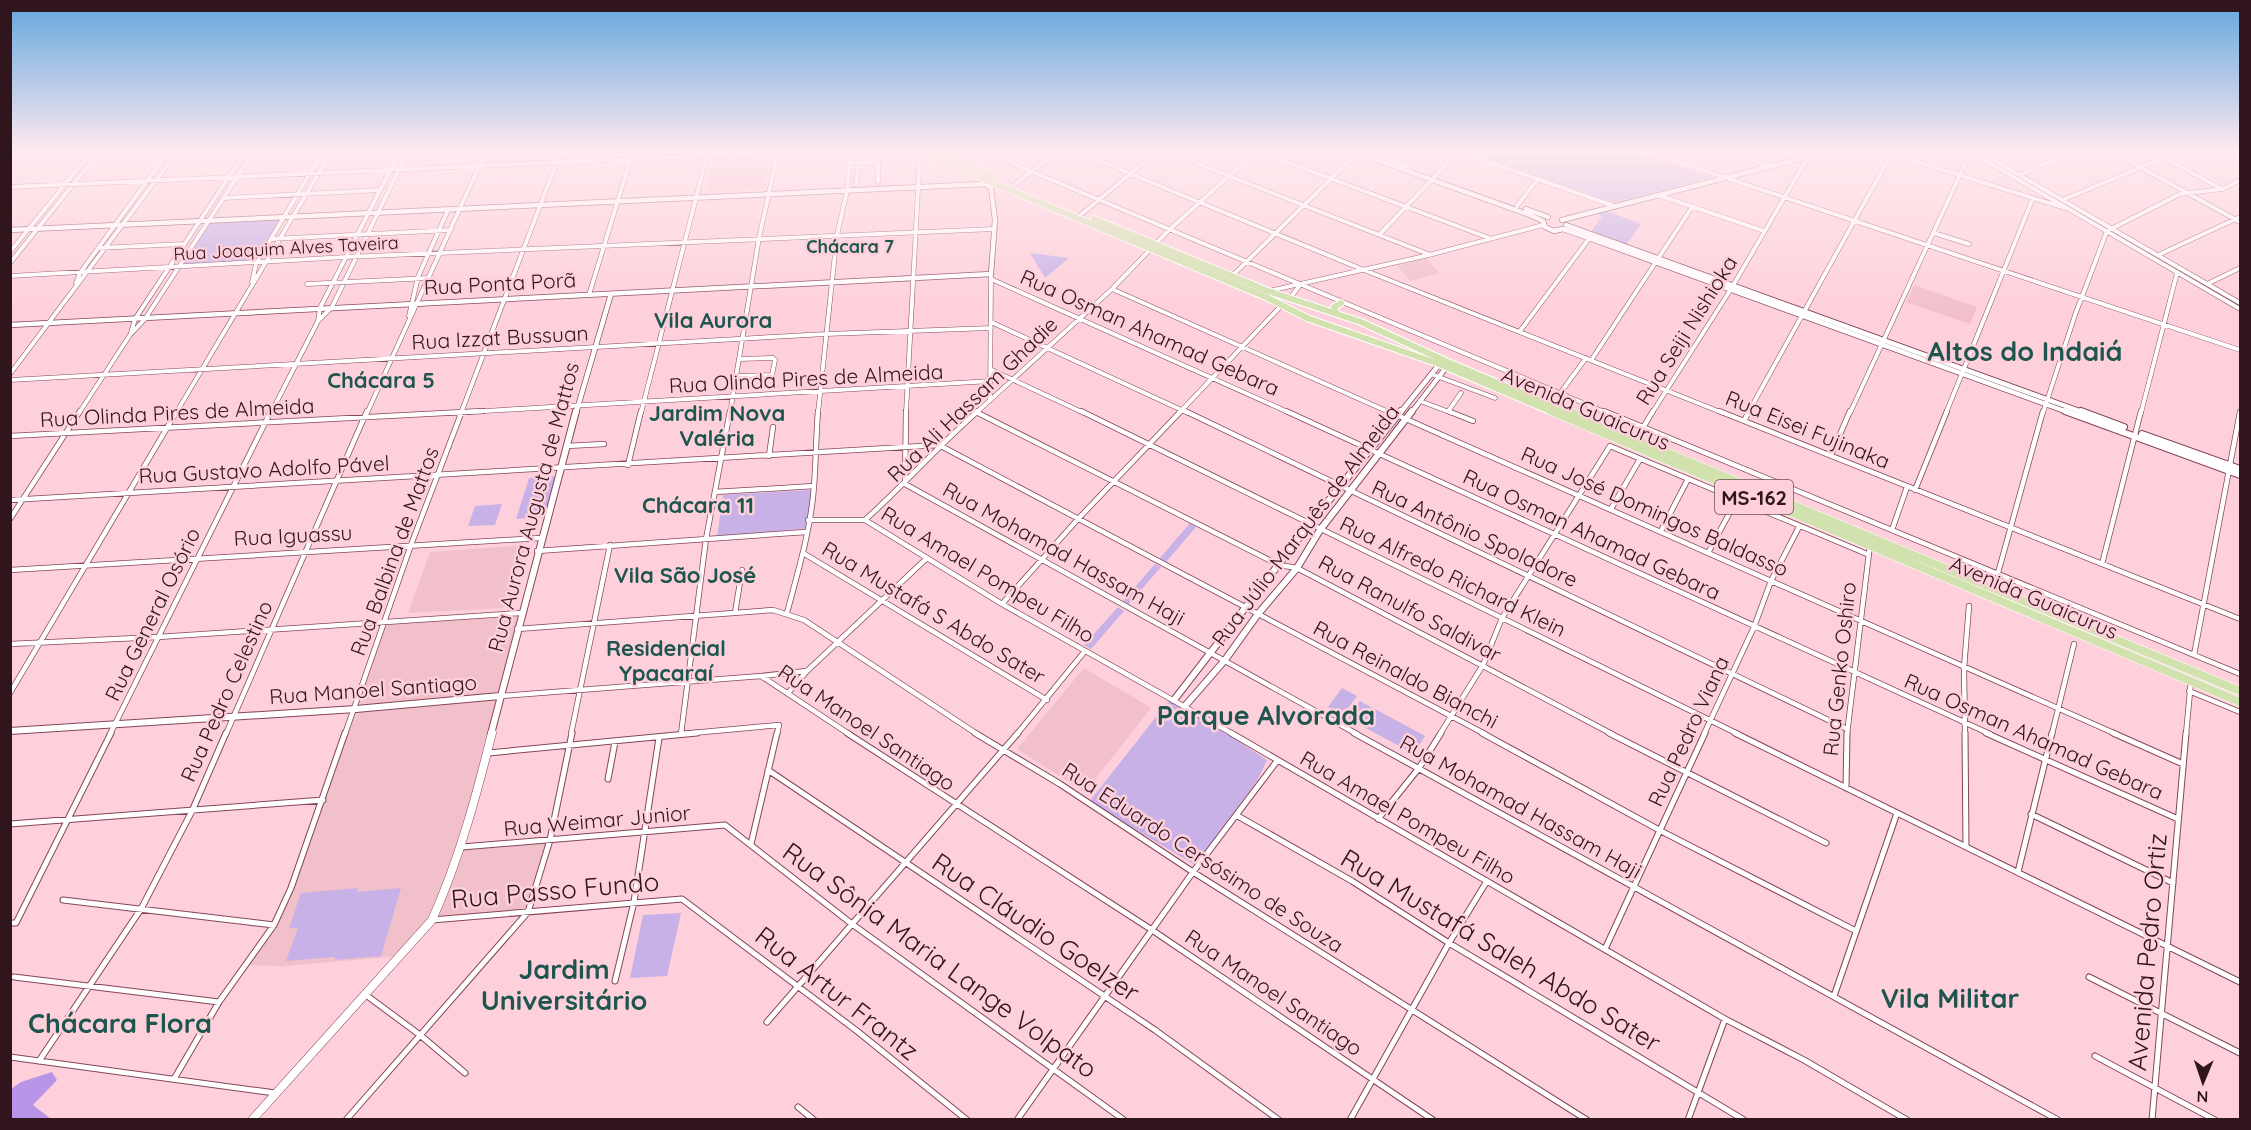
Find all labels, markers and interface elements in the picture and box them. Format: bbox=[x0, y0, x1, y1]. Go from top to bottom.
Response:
street label: Rua Joaquim Alves Taveira bbox=[173, 231, 399, 265]
district label: Chácara 7 bbox=[806, 235, 894, 258]
street label: Rua Seiji Nishioka bbox=[1630, 251, 1742, 409]
street label: Rua Osman Ahamad Gebara bbox=[1016, 263, 1284, 401]
street label: Rua Ponta Porã bbox=[423, 266, 577, 300]
district label: Vila Aurora bbox=[654, 306, 772, 334]
street label: Rua Ali Hassam Ghadie bbox=[881, 311, 1063, 487]
street label: Rua Izzat Bussuan bbox=[411, 319, 589, 355]
district label: Altos do Indaiá bbox=[1928, 334, 2122, 368]
street label: Rua Olinda Pires de Almeida bbox=[668, 358, 944, 398]
street label: Rua Aurora Augusta de Mattos bbox=[482, 359, 584, 655]
street label: Avenida Guaicurus bbox=[1498, 361, 1674, 455]
district label: Chácara 5 bbox=[327, 366, 435, 394]
street label: Rua Eisei Fujinaka bbox=[1722, 384, 1894, 474]
street label: Rua Olinda Pires de Almeida bbox=[39, 392, 315, 432]
district label: Jardim Nova Valéria bbox=[649, 399, 785, 452]
street label: Rua Júlio Marquês de Almeida bbox=[1206, 399, 1404, 651]
street label: Rua José Domingos Baldasso bbox=[1517, 440, 1793, 582]
street label: Rua Balbina de Mattos bbox=[344, 443, 444, 659]
street label: Rua Gustavo Adolfo Pável bbox=[138, 449, 390, 489]
street label: Rua Osman Ahamad Gebara bbox=[1459, 463, 1725, 605]
street label: Rua Antônio Spoladore bbox=[1368, 474, 1582, 592]
street label: Rua Mohamad Hassam Haji bbox=[938, 476, 1190, 630]
road number: MS-162 bbox=[1715, 480, 1793, 514]
district label: Chácara 11 bbox=[642, 491, 754, 519]
street label: Rua Amael Pompeu Filho bbox=[877, 500, 1099, 648]
street label: Rua Alfredo Richard Klein bbox=[1336, 510, 1570, 642]
street label: Rua Iguassu bbox=[233, 519, 353, 551]
street label: Rua General Osório bbox=[99, 523, 205, 705]
street label: Rua Mustafá S Abdo Sater bbox=[818, 535, 1050, 689]
street label: Rua Ranulfo Saldivar bbox=[1314, 549, 1506, 667]
street label: Avenida Guaicurus bbox=[1946, 550, 2122, 644]
district label: Vila São José bbox=[614, 561, 756, 589]
street label: Rua Genko Oshiro bbox=[1817, 581, 1861, 757]
street label: Rua Pedro Celestino bbox=[174, 596, 278, 786]
street label: Rua Reinaldo Bianchi bbox=[1309, 614, 1503, 734]
district label: Residencial Ypacaraí bbox=[606, 634, 726, 687]
street label: Rua Pedro Viana bbox=[1642, 652, 1734, 810]
street label: Rua Manoel Santiago bbox=[774, 658, 960, 796]
street label: Rua Osman Ahamad Gebara bbox=[1900, 667, 2168, 805]
street label: Rua Manoel Santiago bbox=[268, 669, 478, 709]
district label: Parque Alvorada bbox=[1157, 698, 1375, 732]
street label: Rua Mohamad Hassam Haji bbox=[1395, 729, 1647, 883]
street label: Rua Amael Pompeu Filho bbox=[1296, 745, 1520, 889]
street label: Rua Eduardo Cersósimo de Souza bbox=[1057, 756, 1349, 958]
street label: Rua Weimar Junior bbox=[502, 799, 692, 841]
street label: Avenida Pedro Ortiz bbox=[2120, 832, 2174, 1072]
street label: Rua Sônia Maria Lange Volpato bbox=[776, 835, 1104, 1085]
street label: Rua Mustafá Saleh Abdo Sater bbox=[1335, 841, 1667, 1059]
street label: Rua Cláudio Goelzer bbox=[926, 845, 1146, 1009]
street label: Rua Passo Fundo bbox=[450, 864, 660, 916]
street label: Rua Artur Frantz bbox=[749, 919, 925, 1067]
street label: Rua Manoel Santiago bbox=[1181, 923, 1367, 1061]
district label: Jardim Universitário bbox=[481, 952, 647, 1017]
district label: Vila Militar bbox=[1881, 981, 2019, 1015]
district label: Chácara Flora bbox=[28, 1006, 212, 1040]
north arrow bbox=[2173, 1052, 2233, 1112]
text: N bbox=[2196, 1087, 2209, 1107]

